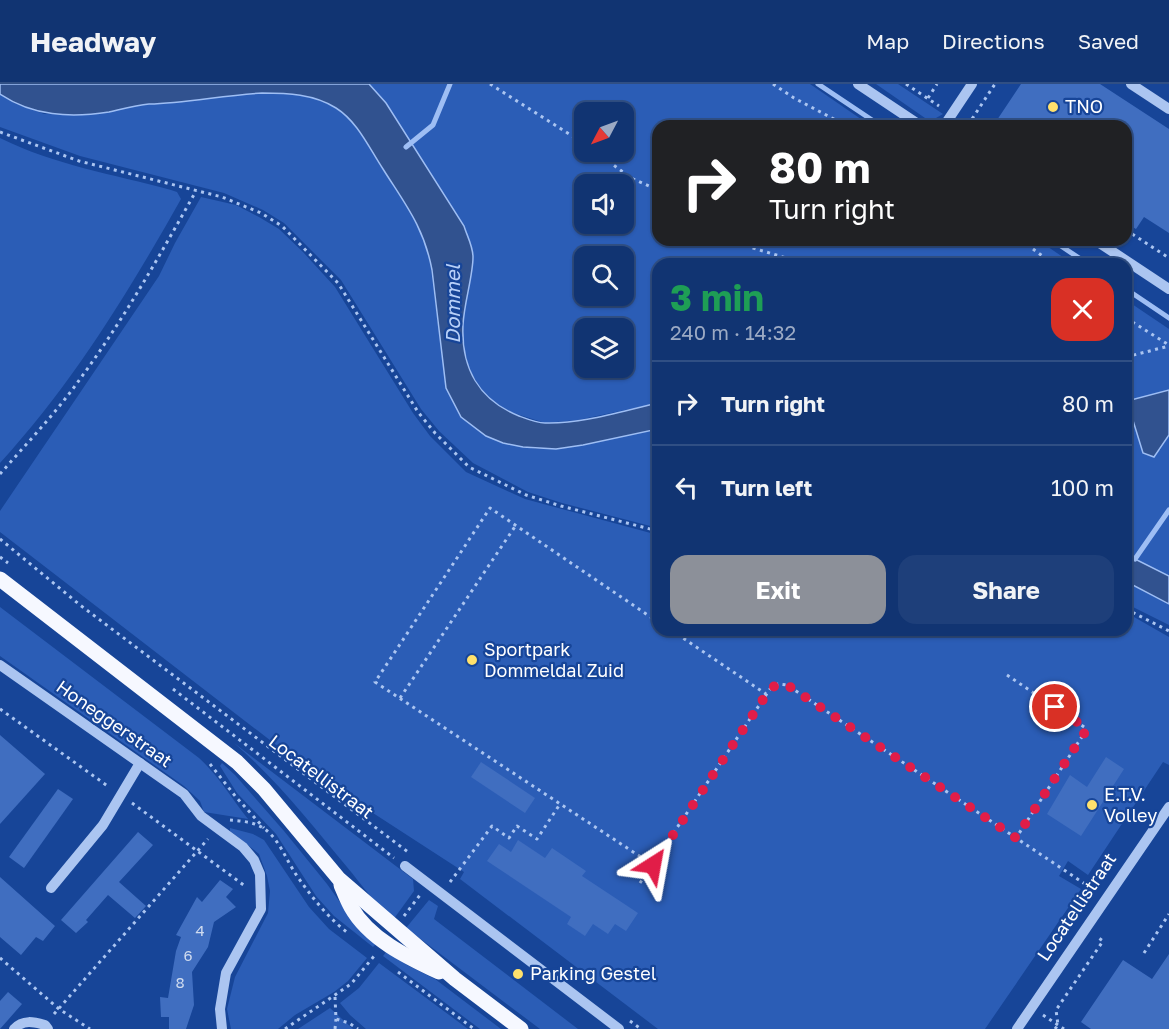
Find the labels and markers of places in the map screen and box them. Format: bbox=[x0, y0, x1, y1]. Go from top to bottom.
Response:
place label: TNO bbox=[1065, 95, 1103, 117]
marker: TNO bbox=[1046, 100, 1060, 114]
place label: Sportpark Dommeldal Zuid bbox=[484, 638, 624, 681]
marker: Sportpark Dommeldal Zuid bbox=[465, 653, 479, 667]
pin bbox=[1029, 681, 1080, 732]
place label: E.T.V. Volley bbox=[1104, 783, 1157, 826]
marker: E.T.V. Volley bbox=[1085, 798, 1099, 812]
place label: Parking Gestel bbox=[530, 962, 657, 984]
marker: Parking Gestel bbox=[511, 967, 525, 981]

